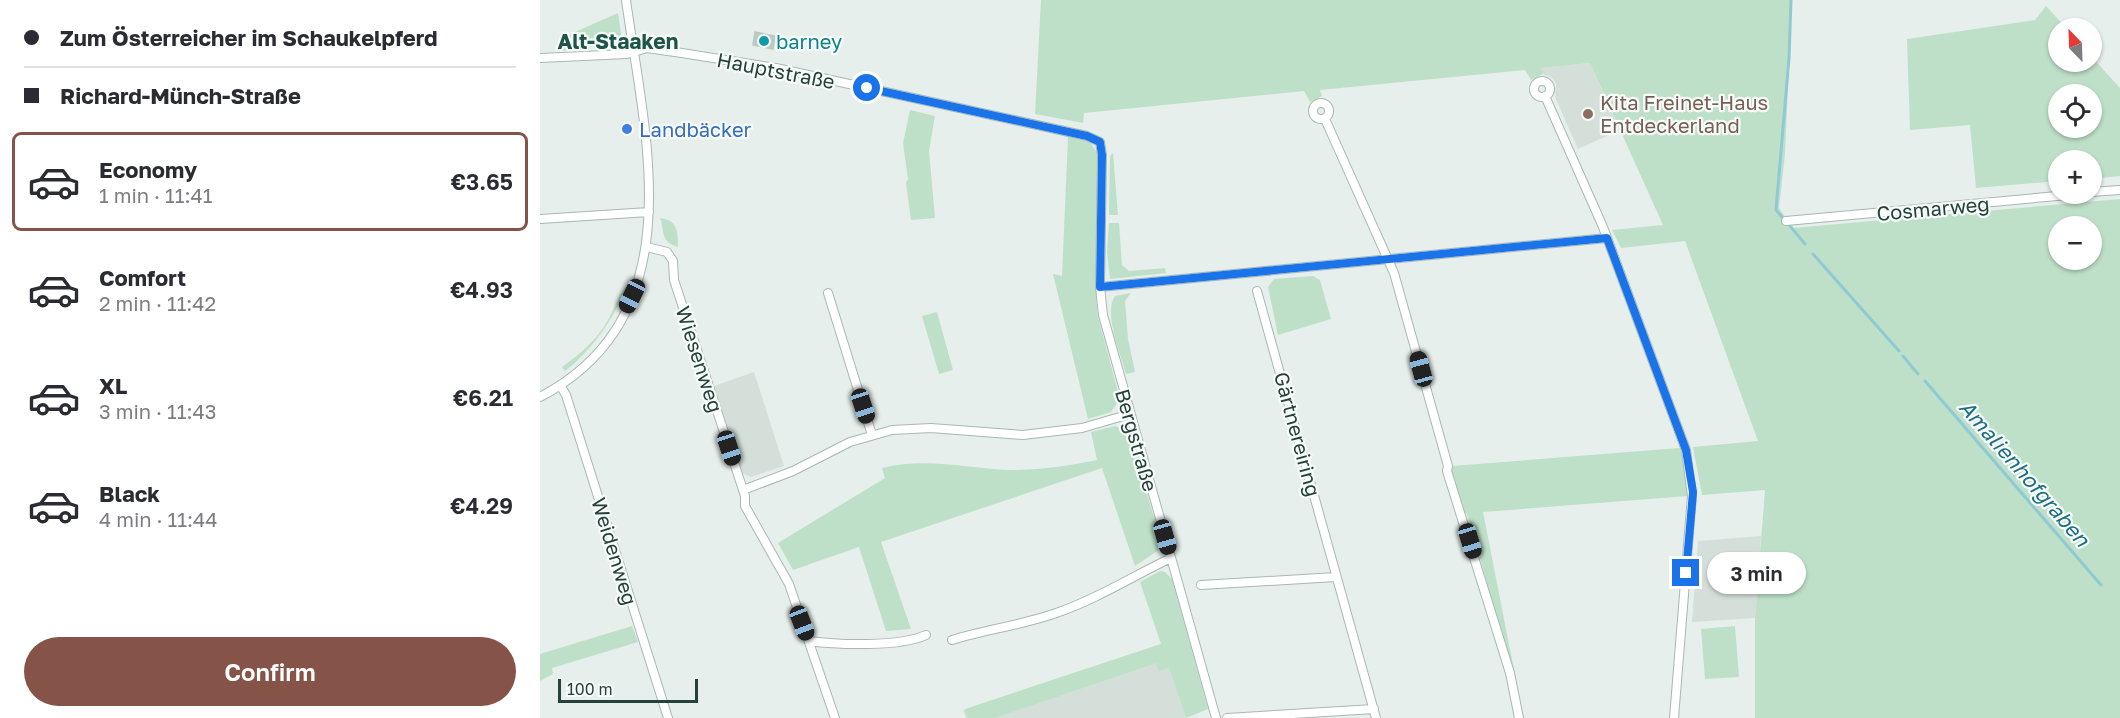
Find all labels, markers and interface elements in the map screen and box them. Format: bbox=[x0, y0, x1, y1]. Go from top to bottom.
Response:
north arrow bbox=[2048, 18, 2102, 72]
map controls bbox=[2048, 18, 2102, 270]
text: Zum Österreicher im Schaukelpferd bbox=[60, 24, 438, 51]
district label: Alt-Staaken bbox=[558, 28, 678, 54]
place label: barney bbox=[776, 29, 842, 53]
marker: barney bbox=[757, 34, 771, 48]
street label: Hauptstraße bbox=[715, 47, 837, 93]
route start bbox=[853, 74, 880, 101]
text: Richard-Münch-Straße bbox=[60, 82, 301, 109]
button: locate bbox=[2048, 84, 2102, 138]
place label: Kita Freinet-Haus Entdeckerland bbox=[1600, 90, 1768, 137]
marker: Kita Freinet-Haus Entdeckerland bbox=[1581, 107, 1595, 121]
place label: Landbäcker bbox=[639, 117, 751, 141]
marker: Landbäcker bbox=[620, 122, 634, 136]
button: + bbox=[2048, 150, 2102, 204]
icon: car bbox=[27, 155, 81, 209]
text: Economy bbox=[99, 156, 197, 183]
text: €3.65 bbox=[451, 168, 513, 195]
text: 1 min · 11:41 bbox=[99, 183, 212, 207]
street label: Cosmarweg bbox=[1876, 191, 1990, 225]
button: − bbox=[2048, 216, 2102, 270]
icon: car bbox=[27, 263, 81, 317]
text: Comfort bbox=[99, 264, 186, 291]
text: €4.93 bbox=[450, 276, 513, 303]
car bbox=[616, 276, 648, 316]
text: 2 min · 11:42 bbox=[99, 291, 216, 315]
street label: Wiesenweg bbox=[672, 303, 728, 415]
car bbox=[1408, 349, 1434, 389]
street label: Gärtnereiring bbox=[1270, 369, 1326, 499]
icon: car bbox=[27, 371, 81, 425]
text: XL bbox=[99, 372, 127, 399]
text: €6.21 bbox=[453, 384, 513, 411]
car bbox=[849, 386, 877, 426]
street label: Bergstraße bbox=[1111, 386, 1163, 494]
water label: Amalienhofgraben bbox=[1954, 394, 2096, 552]
text: 3 min · 11:43 bbox=[99, 399, 216, 423]
car bbox=[715, 428, 743, 468]
icon: car bbox=[27, 479, 81, 533]
text: Black bbox=[99, 480, 160, 507]
text: €4.29 bbox=[450, 492, 513, 519]
street label: Weidenweg bbox=[587, 494, 643, 608]
text: 4 min · 11:44 bbox=[99, 507, 217, 531]
car bbox=[1151, 517, 1179, 557]
car bbox=[1456, 521, 1484, 561]
callout: 3 min bbox=[1707, 552, 1806, 594]
route end bbox=[1672, 559, 1699, 586]
text: 3 min bbox=[1730, 561, 1783, 585]
car bbox=[787, 603, 817, 643]
button: Confirm bbox=[24, 637, 516, 706]
scale bar bbox=[558, 676, 698, 704]
text: 100 m bbox=[567, 679, 613, 699]

